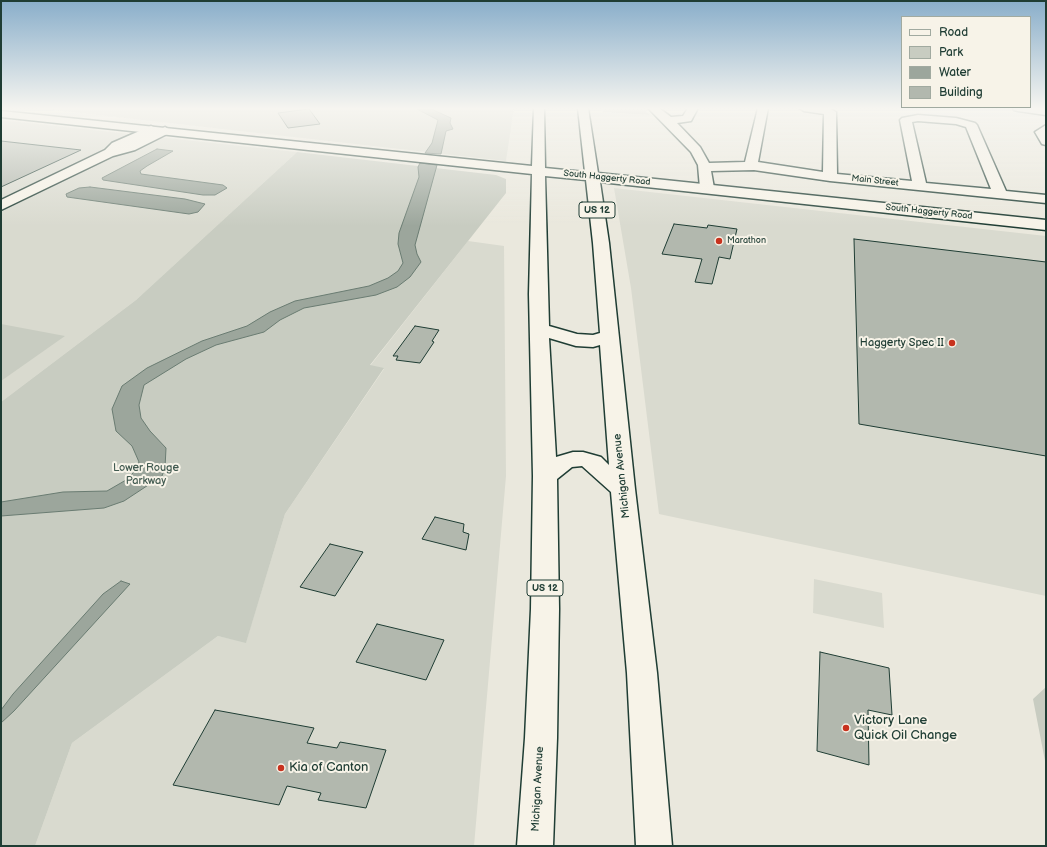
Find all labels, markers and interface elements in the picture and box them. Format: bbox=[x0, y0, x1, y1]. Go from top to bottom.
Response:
legend bbox=[901, 16, 1031, 108]
text: Road bbox=[939, 25, 968, 40]
text: Park bbox=[939, 45, 963, 60]
text: Water bbox=[939, 65, 971, 80]
text: Building bbox=[939, 85, 983, 100]
street label: South Haggerty Road bbox=[563, 168, 651, 188]
street label: Main Street bbox=[851, 173, 899, 189]
road number: US 12 bbox=[579, 202, 615, 218]
street label: South Haggerty Road bbox=[885, 202, 973, 222]
marker: Marathon bbox=[714, 236, 724, 246]
place label: Marathon bbox=[727, 236, 766, 246]
place label: Haggerty Spec II bbox=[860, 336, 944, 350]
marker: Haggerty Spec II bbox=[947, 338, 957, 348]
street label: Michigan Avenue bbox=[611, 433, 633, 519]
park label: Lower Rouge Parkway bbox=[113, 461, 179, 487]
road number: US 12 bbox=[527, 580, 563, 596]
place label: Victory Lane Quick Oil Change bbox=[854, 713, 957, 744]
marker: Victory Lane Quick Oil Change bbox=[841, 723, 851, 733]
street label: Michigan Avenue bbox=[529, 746, 547, 832]
place label: Kia of Canton bbox=[289, 760, 368, 776]
marker: Kia of Canton bbox=[276, 763, 286, 773]

